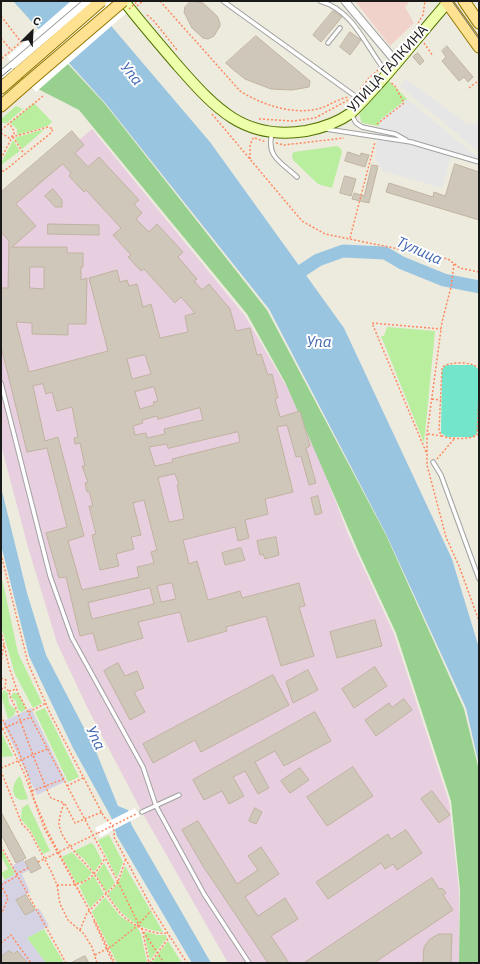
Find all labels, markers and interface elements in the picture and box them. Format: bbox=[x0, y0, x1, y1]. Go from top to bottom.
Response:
north arrow bbox=[12, 12, 52, 52]
text: С bbox=[31, 13, 43, 29]
street label: УЛИЦА ГАЛКИНА bbox=[344, 22, 432, 116]
water label: Упа bbox=[116, 59, 146, 89]
water label: Тулица bbox=[393, 233, 445, 269]
water label: Упа bbox=[307, 334, 331, 352]
water label: Упа bbox=[81, 723, 109, 753]

